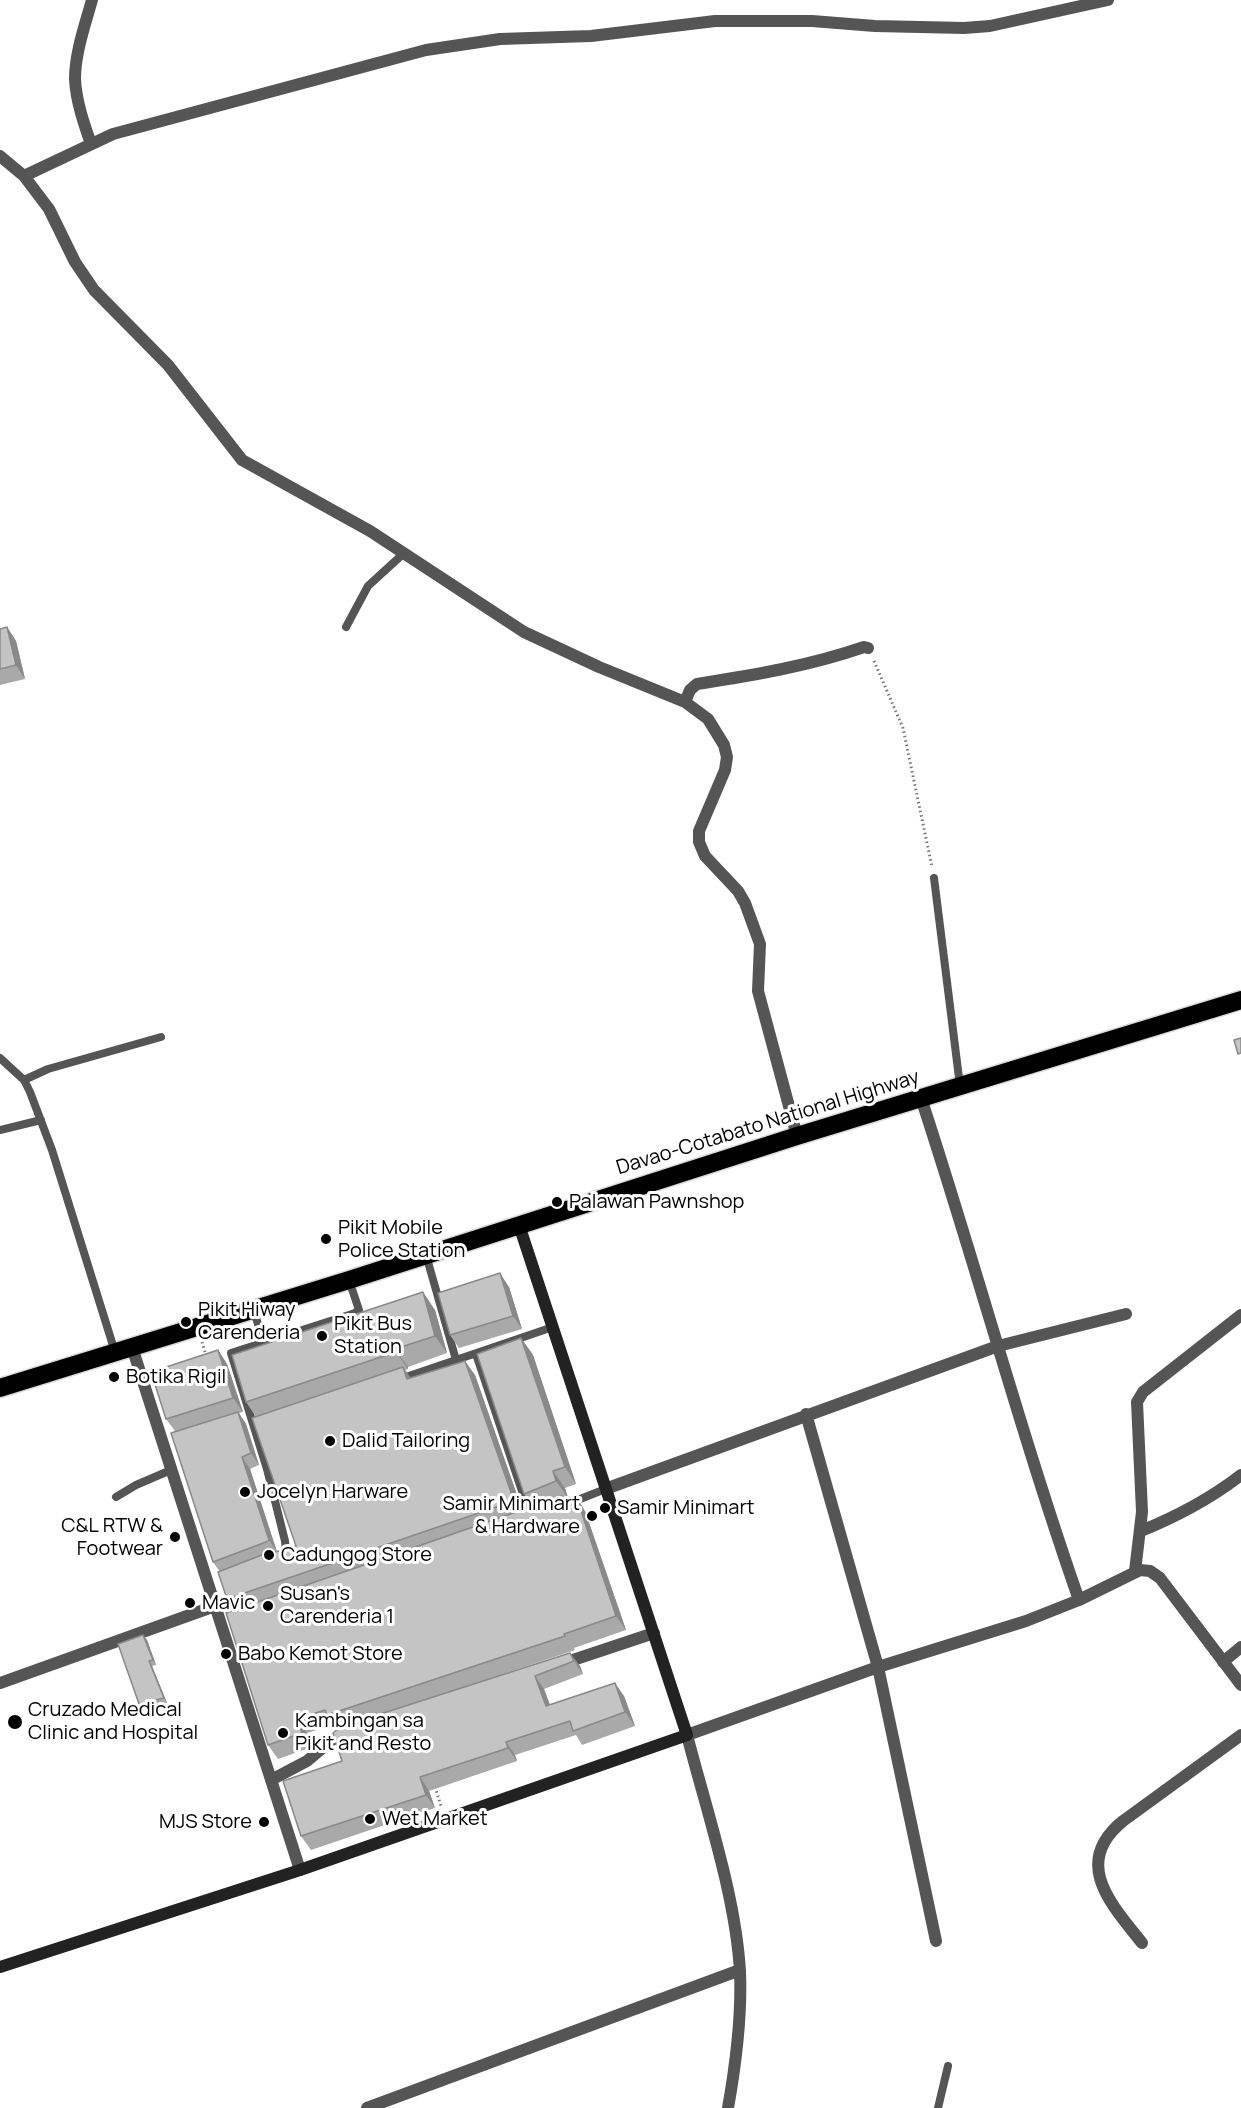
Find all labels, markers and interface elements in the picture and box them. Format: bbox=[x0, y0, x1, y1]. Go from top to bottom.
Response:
street label: Davao-Cotabato National Highway bbox=[614, 1065, 922, 1181]
place label: Palawan Pawnshop bbox=[569, 1190, 744, 1214]
marker: Palawan Pawnshop bbox=[550, 1195, 564, 1209]
place label: Pikit Mobile Police Station bbox=[338, 1216, 465, 1263]
marker: Pikit Mobile Police Station bbox=[319, 1232, 333, 1246]
place label: Pikit Hiway Carenderia bbox=[198, 1298, 300, 1345]
place label: Pikit Bus Station bbox=[334, 1312, 412, 1359]
marker: Pikit Hiway Carenderia bbox=[179, 1315, 193, 1329]
marker: Pikit Bus Station bbox=[315, 1329, 329, 1343]
place label: Botika Rigil bbox=[126, 1365, 226, 1389]
marker: Botika Rigil bbox=[107, 1370, 121, 1384]
place label: Dalid Tailoring bbox=[342, 1429, 470, 1453]
marker: Dalid Tailoring bbox=[323, 1434, 337, 1448]
place label: Jocelyn Harware bbox=[257, 1480, 408, 1504]
marker: Jocelyn Harware bbox=[238, 1485, 252, 1499]
place label: Samir Minimart & Hardware bbox=[442, 1492, 580, 1539]
place label: Samir Minimart bbox=[617, 1496, 755, 1520]
marker: Samir Minimart bbox=[598, 1501, 612, 1515]
marker: Samir Minimart & Hardware bbox=[585, 1509, 599, 1523]
place label: C&L RTW & Footwear bbox=[61, 1514, 163, 1561]
marker: C&L RTW & Footwear bbox=[168, 1530, 182, 1544]
place label: Cadungog Store bbox=[281, 1543, 432, 1567]
marker: Cadungog Store bbox=[262, 1548, 276, 1562]
place label: Susan's Carenderia 1 bbox=[280, 1582, 394, 1629]
place label: Mavic bbox=[202, 1591, 255, 1615]
marker: Mavic bbox=[183, 1596, 197, 1610]
marker: Susan's Carenderia 1 bbox=[261, 1599, 275, 1613]
place label: Babo Kemot Store bbox=[238, 1642, 403, 1666]
marker: Babo Kemot Store bbox=[219, 1647, 233, 1661]
place label: Cruzado Medical Clinic and Hospital bbox=[28, 1698, 198, 1745]
place label: Kambingan sa Pikit and Resto bbox=[295, 1709, 431, 1756]
marker: Cruzado Medical Clinic and Hospital bbox=[6, 1713, 24, 1731]
marker: Kambingan sa Pikit and Resto bbox=[276, 1726, 290, 1740]
place label: Wet Market bbox=[382, 1807, 488, 1831]
place label: MJS Store bbox=[159, 1810, 252, 1834]
marker: Wet Market bbox=[363, 1812, 377, 1826]
marker: MJS Store bbox=[257, 1815, 271, 1829]

